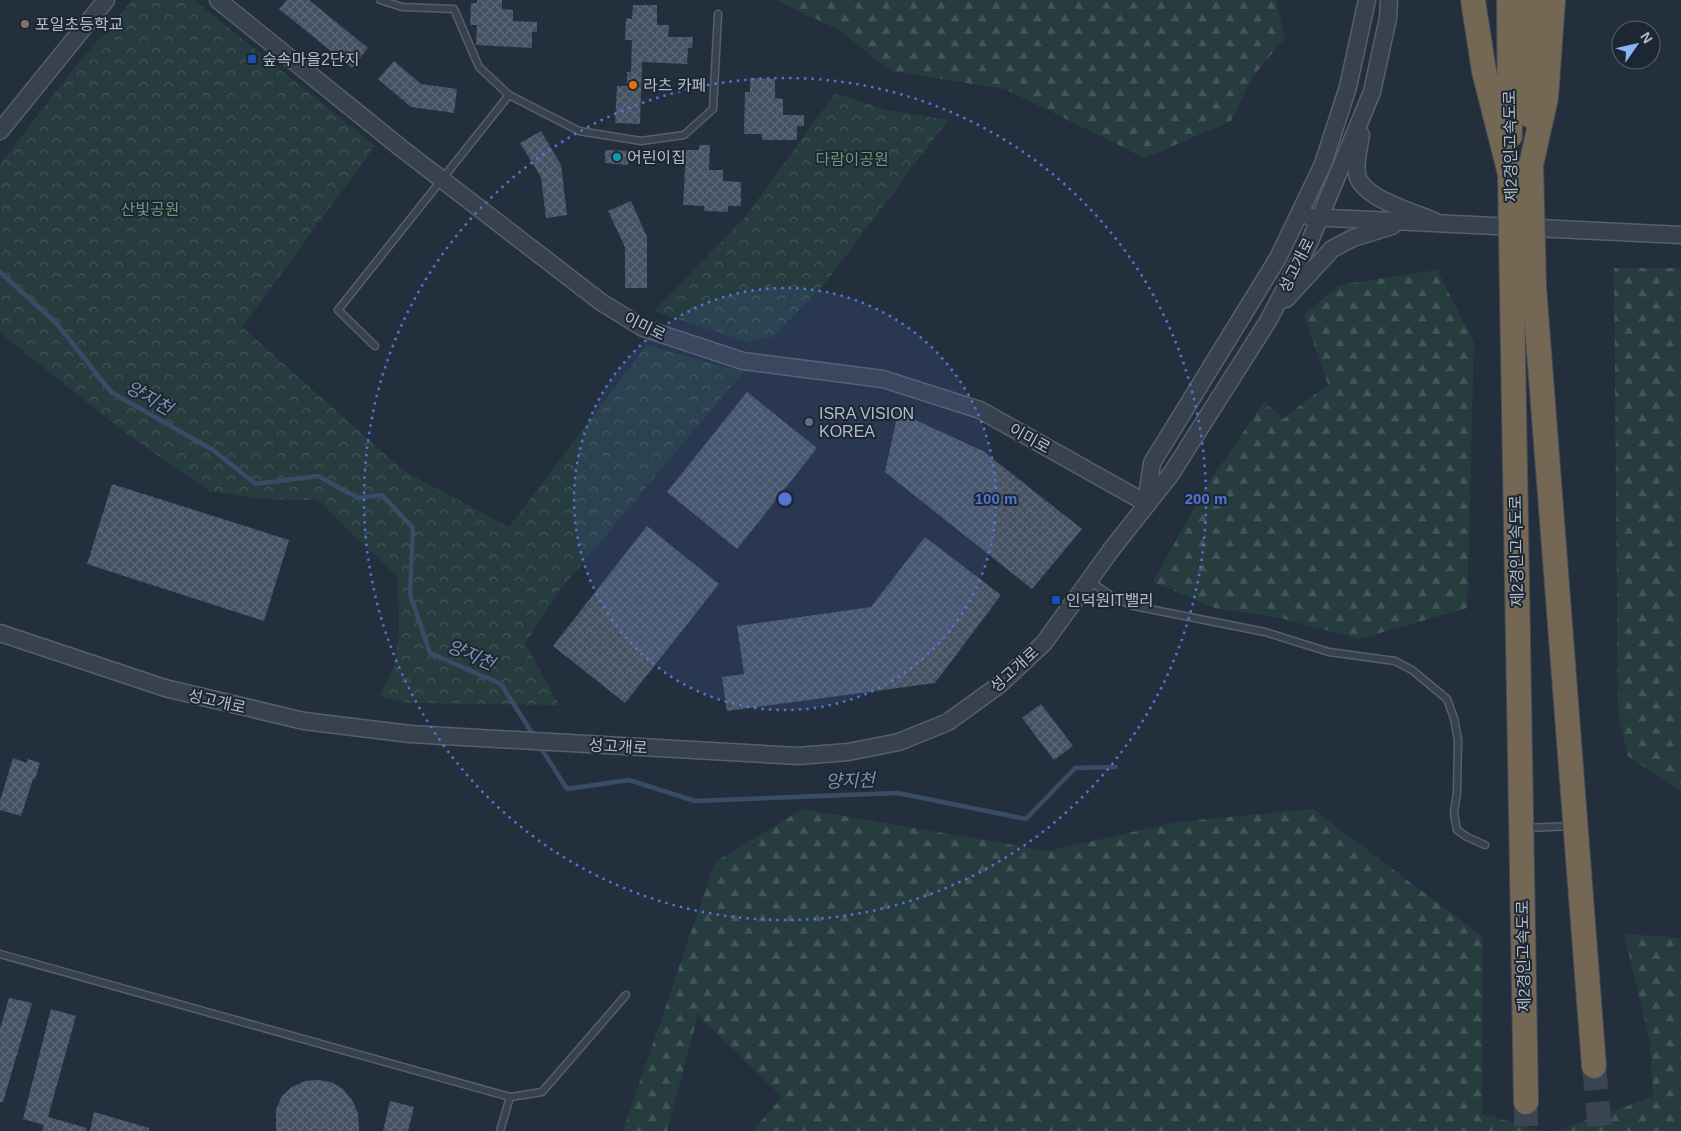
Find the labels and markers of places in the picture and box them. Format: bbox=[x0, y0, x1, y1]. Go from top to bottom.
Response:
place label: 포일초등학교 bbox=[35, 16, 123, 33]
marker: 포일초등학교 bbox=[19, 18, 31, 30]
place label: 숲속마을2단지 bbox=[262, 51, 359, 68]
marker: 숲속마을2단지 bbox=[246, 53, 258, 65]
place label: 라츠 카페 bbox=[643, 77, 706, 94]
marker: 라츠 카페 bbox=[627, 79, 639, 91]
place label: 어린이집 bbox=[627, 149, 686, 166]
marker: 어린이집 bbox=[611, 151, 623, 163]
place label: ISRA VISION KOREA bbox=[819, 405, 914, 440]
marker: ISRA VISION KOREA bbox=[803, 416, 815, 428]
centre of rings bbox=[776, 490, 794, 508]
place label: 인덕원IT밸리 bbox=[1066, 592, 1154, 609]
marker: 인덕원IT밸리 bbox=[1050, 594, 1062, 606]

